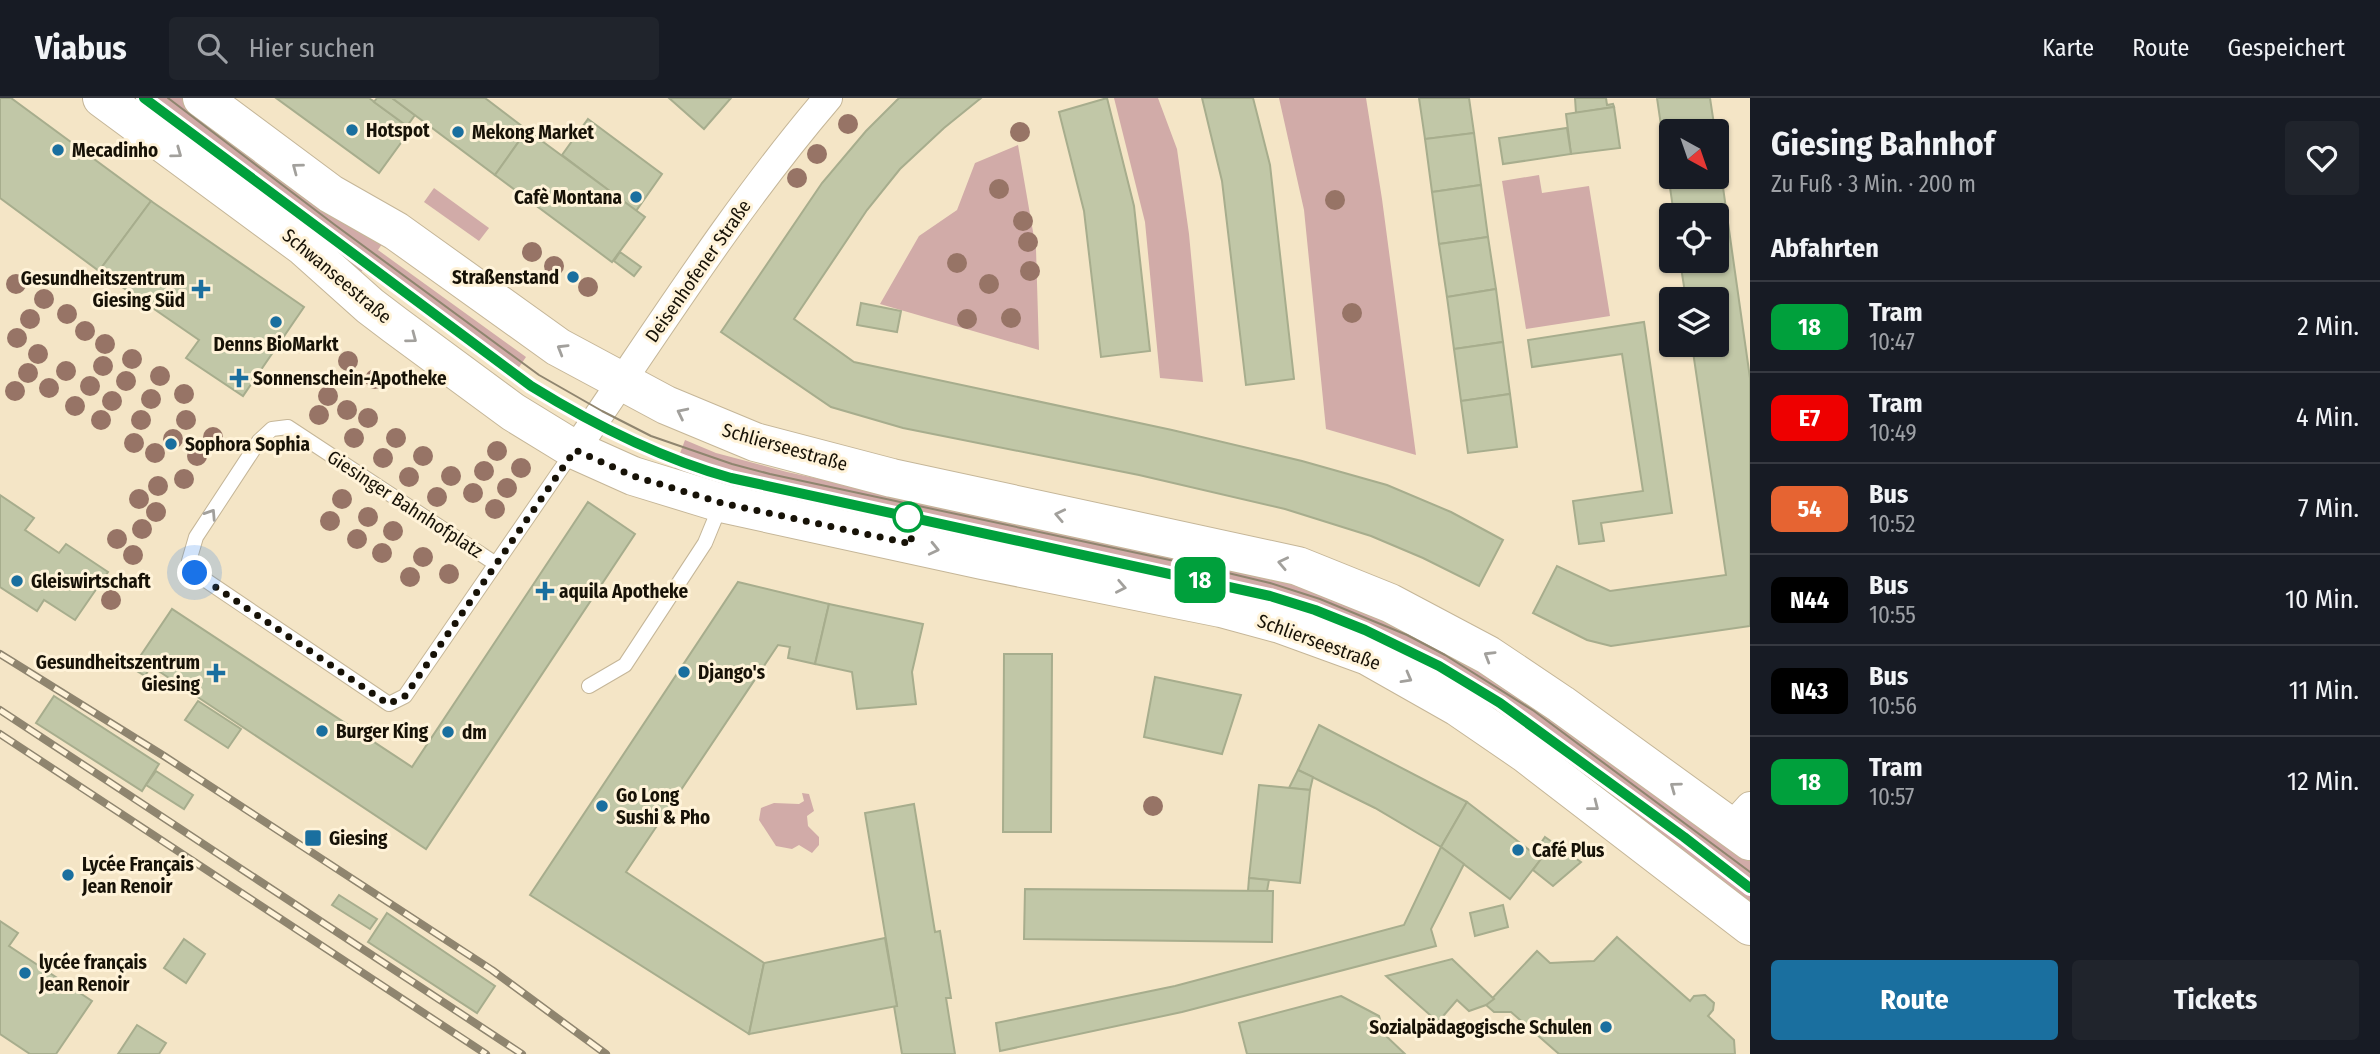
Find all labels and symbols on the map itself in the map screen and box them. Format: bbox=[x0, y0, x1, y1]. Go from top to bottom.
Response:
place label: Hotspot bbox=[366, 119, 430, 142]
north arrow bbox=[1659, 119, 1729, 189]
place label: Mekong Market bbox=[472, 121, 594, 144]
marker: Hotspot bbox=[344, 122, 360, 138]
marker: Mekong Market bbox=[450, 124, 466, 140]
place label: Mecadinho bbox=[72, 139, 158, 162]
marker: Mecadinho bbox=[50, 142, 66, 158]
one-way arrow bbox=[169, 145, 182, 157]
one-way arrow bbox=[292, 164, 304, 176]
place label: Cafè Montana bbox=[514, 186, 622, 209]
marker: Cafè Montana bbox=[628, 189, 644, 205]
street label: Deisenhofener Straße bbox=[640, 195, 756, 347]
street label: Schwanseestraße bbox=[278, 224, 396, 328]
place label: Straßenstand bbox=[452, 266, 559, 289]
place label: Gesundheitszentrum Giesing Süd bbox=[21, 267, 185, 312]
marker: Straßenstand bbox=[565, 269, 581, 285]
marker: Gesundheitszentrum Giesing Süd bbox=[191, 279, 211, 299]
marker: Denns BioMarkt bbox=[268, 314, 284, 330]
one-way arrow bbox=[405, 330, 417, 342]
place label: Denns BioMarkt bbox=[213, 333, 339, 356]
one-way arrow bbox=[556, 344, 569, 357]
place label: Sonnenschein-Apotheke bbox=[253, 367, 447, 390]
marker: Sonnenschein-Apotheke bbox=[231, 370, 247, 386]
one-way arrow bbox=[677, 407, 689, 421]
street label: Schlierseestraße bbox=[720, 418, 850, 476]
place label: Sophora Sophia bbox=[185, 433, 310, 456]
marker: Sophora Sophia bbox=[163, 436, 179, 452]
street label: Giesinger Bahnhofplatz bbox=[323, 445, 487, 563]
unlabelled marker bbox=[893, 502, 923, 532]
one-way arrow bbox=[1054, 508, 1066, 523]
one-way arrow bbox=[203, 509, 216, 522]
one-way arrow bbox=[928, 540, 940, 555]
your location bbox=[177, 555, 212, 590]
line badge: 18 bbox=[1168, 557, 1232, 603]
one-way arrow bbox=[1277, 557, 1289, 571]
place label: Gleiswirtschaft bbox=[31, 570, 151, 593]
marker: Gleiswirtschaft bbox=[9, 573, 25, 589]
one-way arrow bbox=[1115, 579, 1127, 594]
place label: aquila Apotheke bbox=[559, 580, 689, 603]
marker: aquila Apotheke bbox=[537, 583, 553, 599]
street label: Schlierseestraße bbox=[1254, 609, 1384, 675]
place label: Gesundheitszentrum Giesing bbox=[36, 651, 201, 696]
one-way arrow bbox=[1484, 652, 1497, 665]
place label: Django's bbox=[698, 661, 766, 684]
marker: Gesundheitszentrum Giesing bbox=[206, 663, 226, 683]
marker: Django's bbox=[676, 664, 692, 680]
one-way arrow bbox=[1399, 670, 1412, 683]
place label: Burger King bbox=[336, 720, 429, 743]
place label: dm bbox=[462, 721, 487, 744]
marker: Burger King bbox=[314, 723, 330, 739]
marker: dm bbox=[440, 724, 456, 740]
one-way arrow bbox=[1671, 783, 1683, 795]
place label: Go Long Sushi & Pho bbox=[616, 784, 710, 829]
one-way arrow bbox=[1586, 797, 1599, 810]
marker: Go Long Sushi & Pho bbox=[594, 798, 610, 814]
place label: Giesing bbox=[329, 827, 388, 850]
marker: Giesing bbox=[303, 828, 323, 848]
place label: Café Plus bbox=[1532, 839, 1605, 862]
marker: Café Plus bbox=[1510, 842, 1526, 858]
place label: Lycée Français Jean Renoir bbox=[81, 853, 194, 898]
marker: Lycée Français Jean Renoir bbox=[60, 867, 76, 883]
place label: lycée français Jean Renoir bbox=[38, 951, 148, 996]
marker: lycée français Jean Renoir bbox=[17, 965, 33, 981]
place label: Sozialpädagogische Schulen bbox=[1369, 1016, 1592, 1039]
marker: Sozialpädagogische Schulen bbox=[1598, 1019, 1614, 1035]

